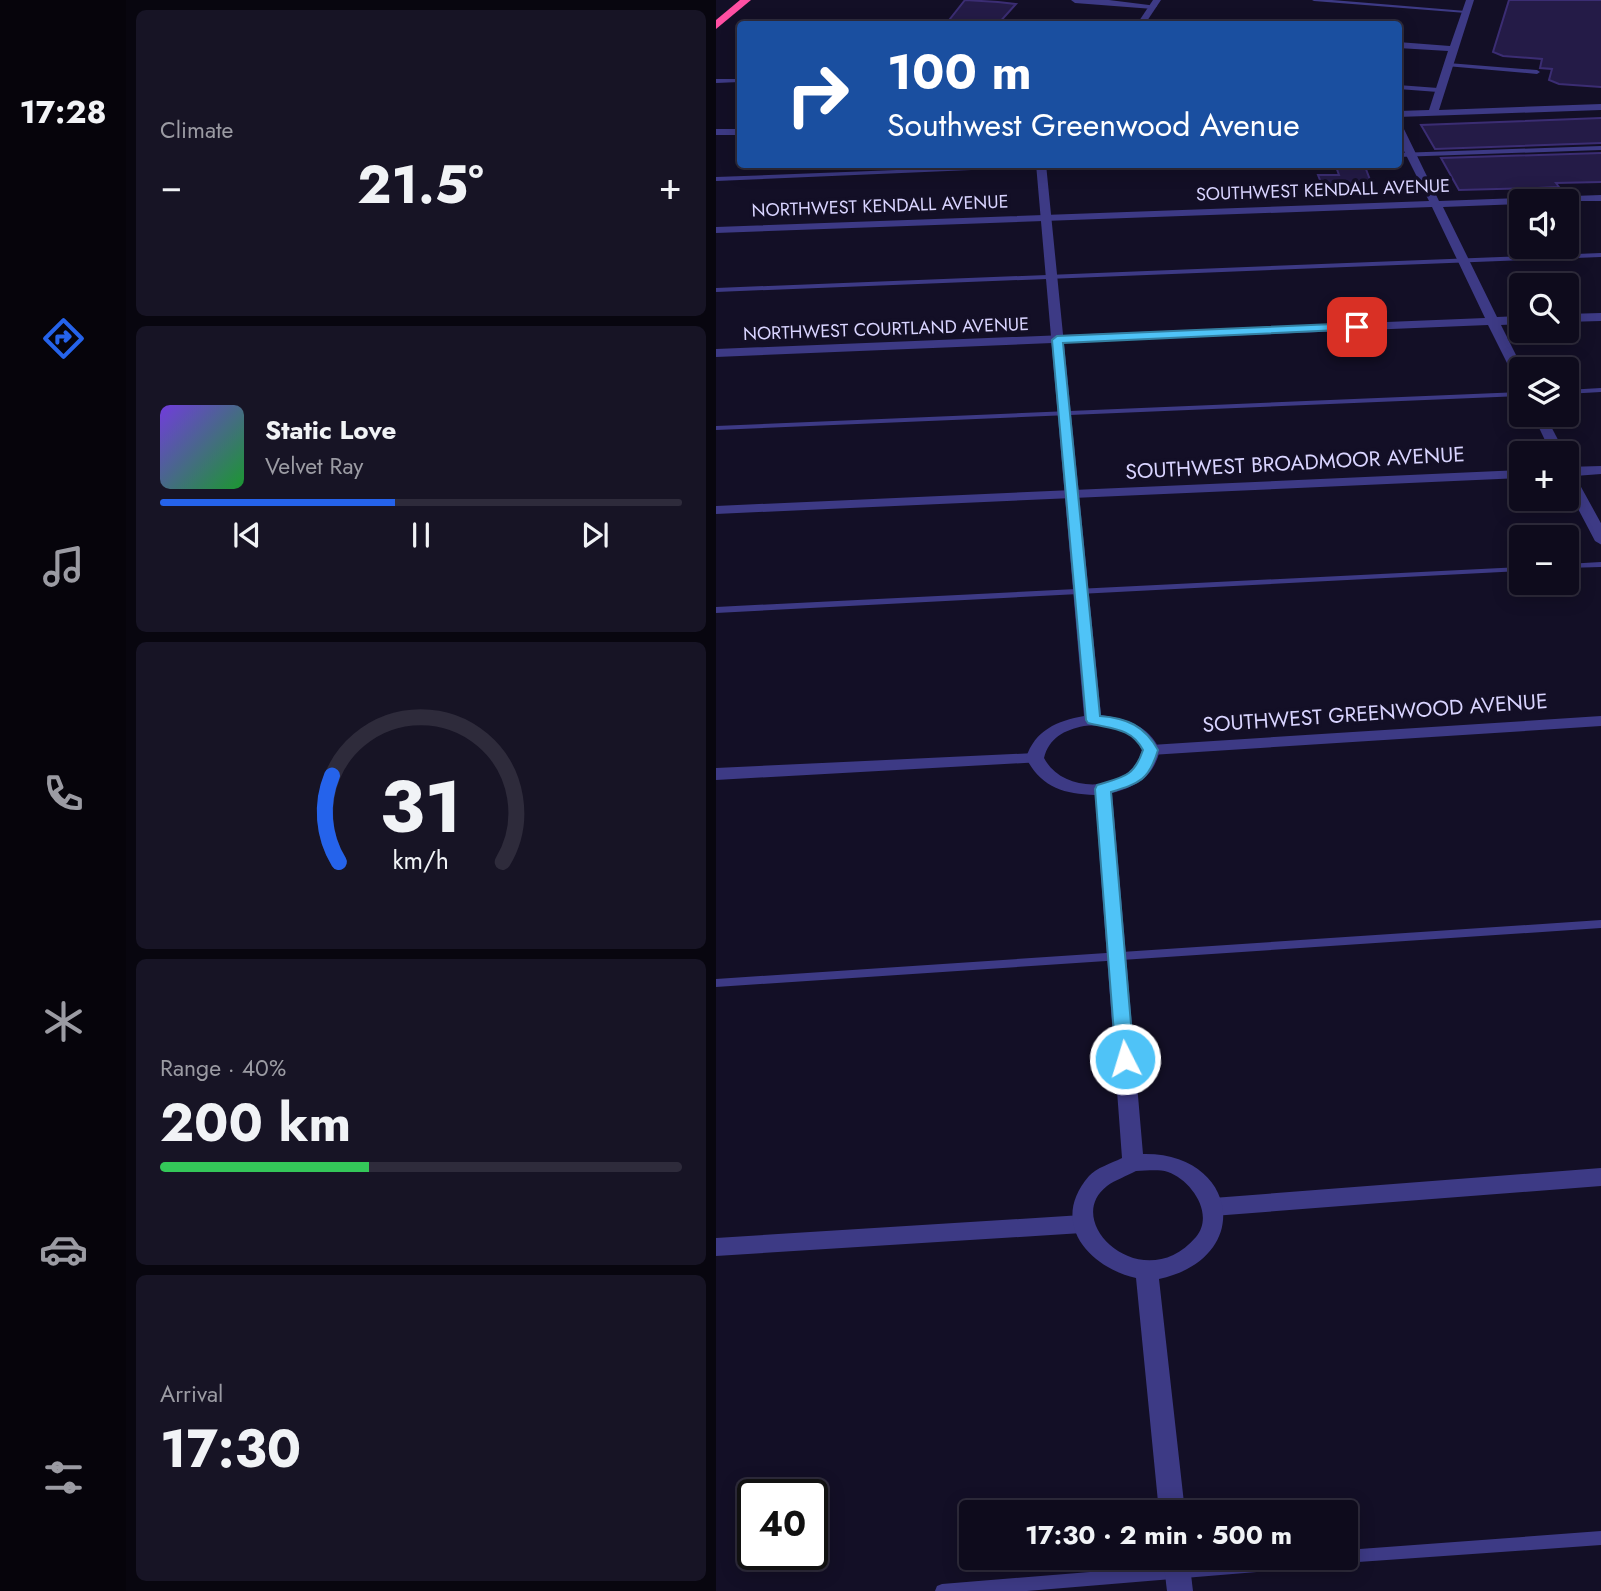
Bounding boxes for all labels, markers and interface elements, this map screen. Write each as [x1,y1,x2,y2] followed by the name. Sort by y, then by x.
[887,37,1032,107] text: 100 m
[772,49,863,140] icon: right
[20,89,106,135] text: 17:28
[887,102,1300,148] text: Southwest Greenwood Avenue
[160,113,233,147] text: Climate
[357,147,484,223] text: 21.5°
[160,158,182,213] text: −
[659,158,682,213] text: +
[1196,173,1450,207] street label: SOUTHWEST KENDALL AVENUE
[751,189,1009,223] street label: NORTHWEST KENDALL AVENUE
[1509,189,1579,595] map controls
[1509,189,1579,259] button: sound
[1509,273,1579,343] button: search
[1327,297,1387,357] pin
[1338,308,1376,346] icon: arrive
[743,311,1029,347] street label: NORTHWEST COURTLAND AVENUE
[39,314,88,363] icon: directions
[1509,357,1579,427] button: layers
[265,411,397,449] text: Static Love
[1124,439,1466,487] street label: SOUTHWEST BROADMOOR AVENUE
[1509,441,1579,511] button: +
[265,449,363,483] text: Velvet Ray
[228,516,266,554] icon: previous
[402,516,440,554] icon: pause
[576,516,614,554] icon: next
[1509,525,1579,595] button: −
[39,542,88,591] icon: music
[1202,686,1548,740] street label: SOUTHWEST GREENWOOD AVENUE
[380,754,462,859] text: 31
[39,769,88,818] icon: phone
[393,841,449,877] text: km/h
[39,997,88,1046] icon: climate
[1088,1022,1162,1096] position arrow
[160,1051,286,1085] text: Range · 40%
[160,1085,351,1161] text: 200 km
[39,1225,88,1274] icon: car
[160,1377,223,1411] text: Arrival
[160,1411,301,1487] text: 17:30
[39,1453,88,1502] icon: filters
[737,1479,828,1570] speed limit sign: 40
[1025,1516,1292,1554] text: 17:30 · 2 min · 500 m

